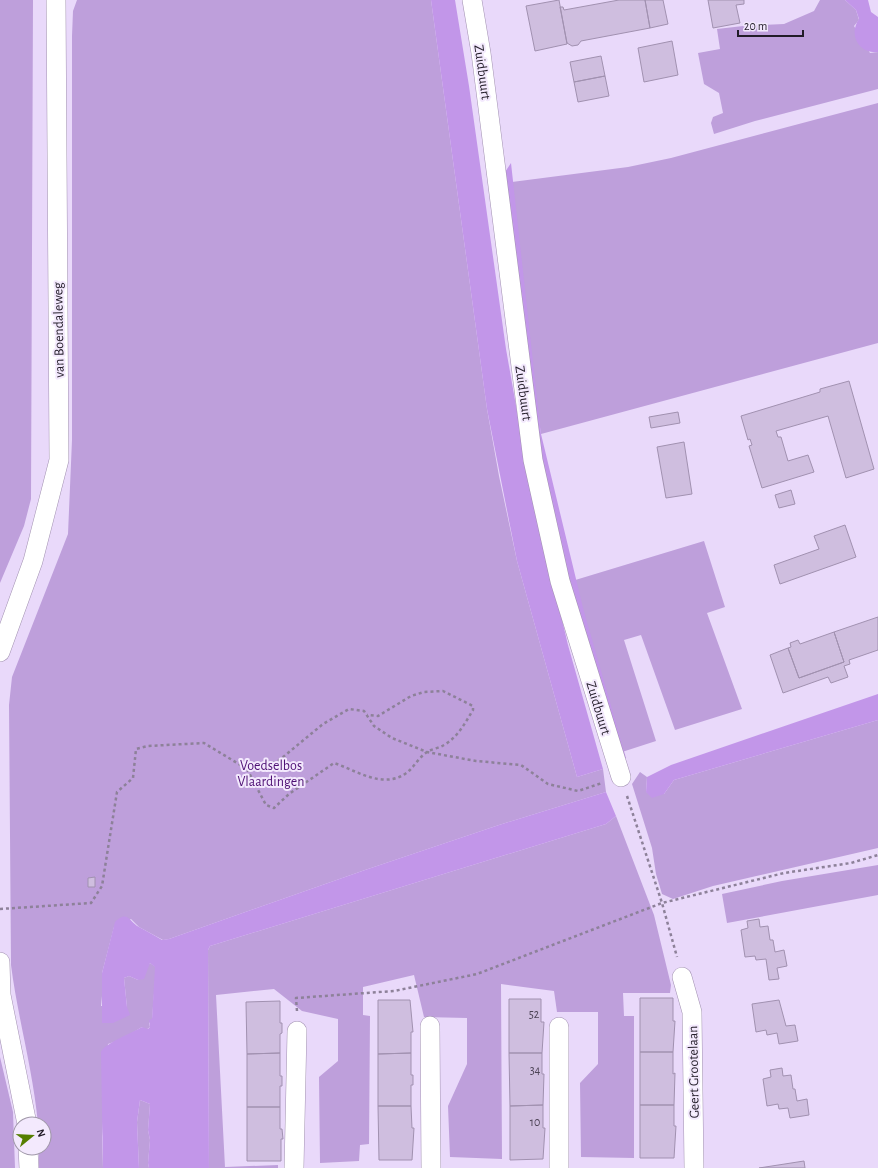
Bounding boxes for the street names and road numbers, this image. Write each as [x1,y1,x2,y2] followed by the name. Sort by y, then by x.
[471,44,493,101] street label: Zuidbuurt
[51,282,67,378] street label: van Boendaleweg
[512,365,534,422] street label: Zuidbuurt
[583,680,613,737] street label: Zuidbuurt
[686,1025,702,1119] street label: Geert Grootelaan

